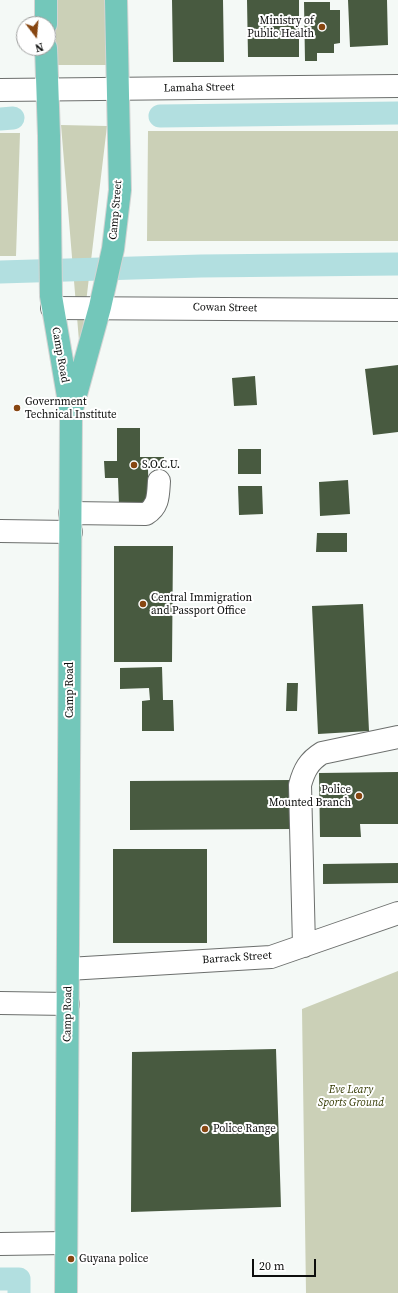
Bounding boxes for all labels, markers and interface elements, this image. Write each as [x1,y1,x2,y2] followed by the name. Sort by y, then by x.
[247,14,314,40] place label: Ministry of Public Health
[16,16,56,56] north arrow
[317,22,327,32] marker: Ministry of Public Health
[33,39,45,55] text: N
[163,81,235,95] street label: Lamaha Street
[107,180,125,240] street label: Camp Street
[193,301,257,315] street label: Cowan Street
[49,326,71,384] street label: Camp Road
[25,395,117,421] place label: Government Technical Institute
[12,403,22,413] marker: Government Technical Institute
[142,458,180,472] place label: S.O.C.U.
[129,460,139,470] marker: S.O.C.U.
[151,591,252,617] place label: Central Immigration and Passport Office
[138,599,148,609] marker: Central Immigration and Passport Office
[63,662,77,718] street label: Camp Road
[269,783,351,809] place label: Police Mounted Branch
[354,791,364,801] marker: Police Mounted Branch
[202,949,272,967] street label: Barrack Street
[61,986,75,1042] street label: Camp Road
[318,1083,384,1109] park label: Eve Leary Sports Ground
[213,1122,276,1136] place label: Police Range
[200,1124,210,1134] marker: Police Range
[254,1251,318,1277] scale bar
[79,1252,148,1266] place label: Guyana police
[66,1254,76,1264] marker: Guyana police
[259,1258,285,1274] text: 20 m

